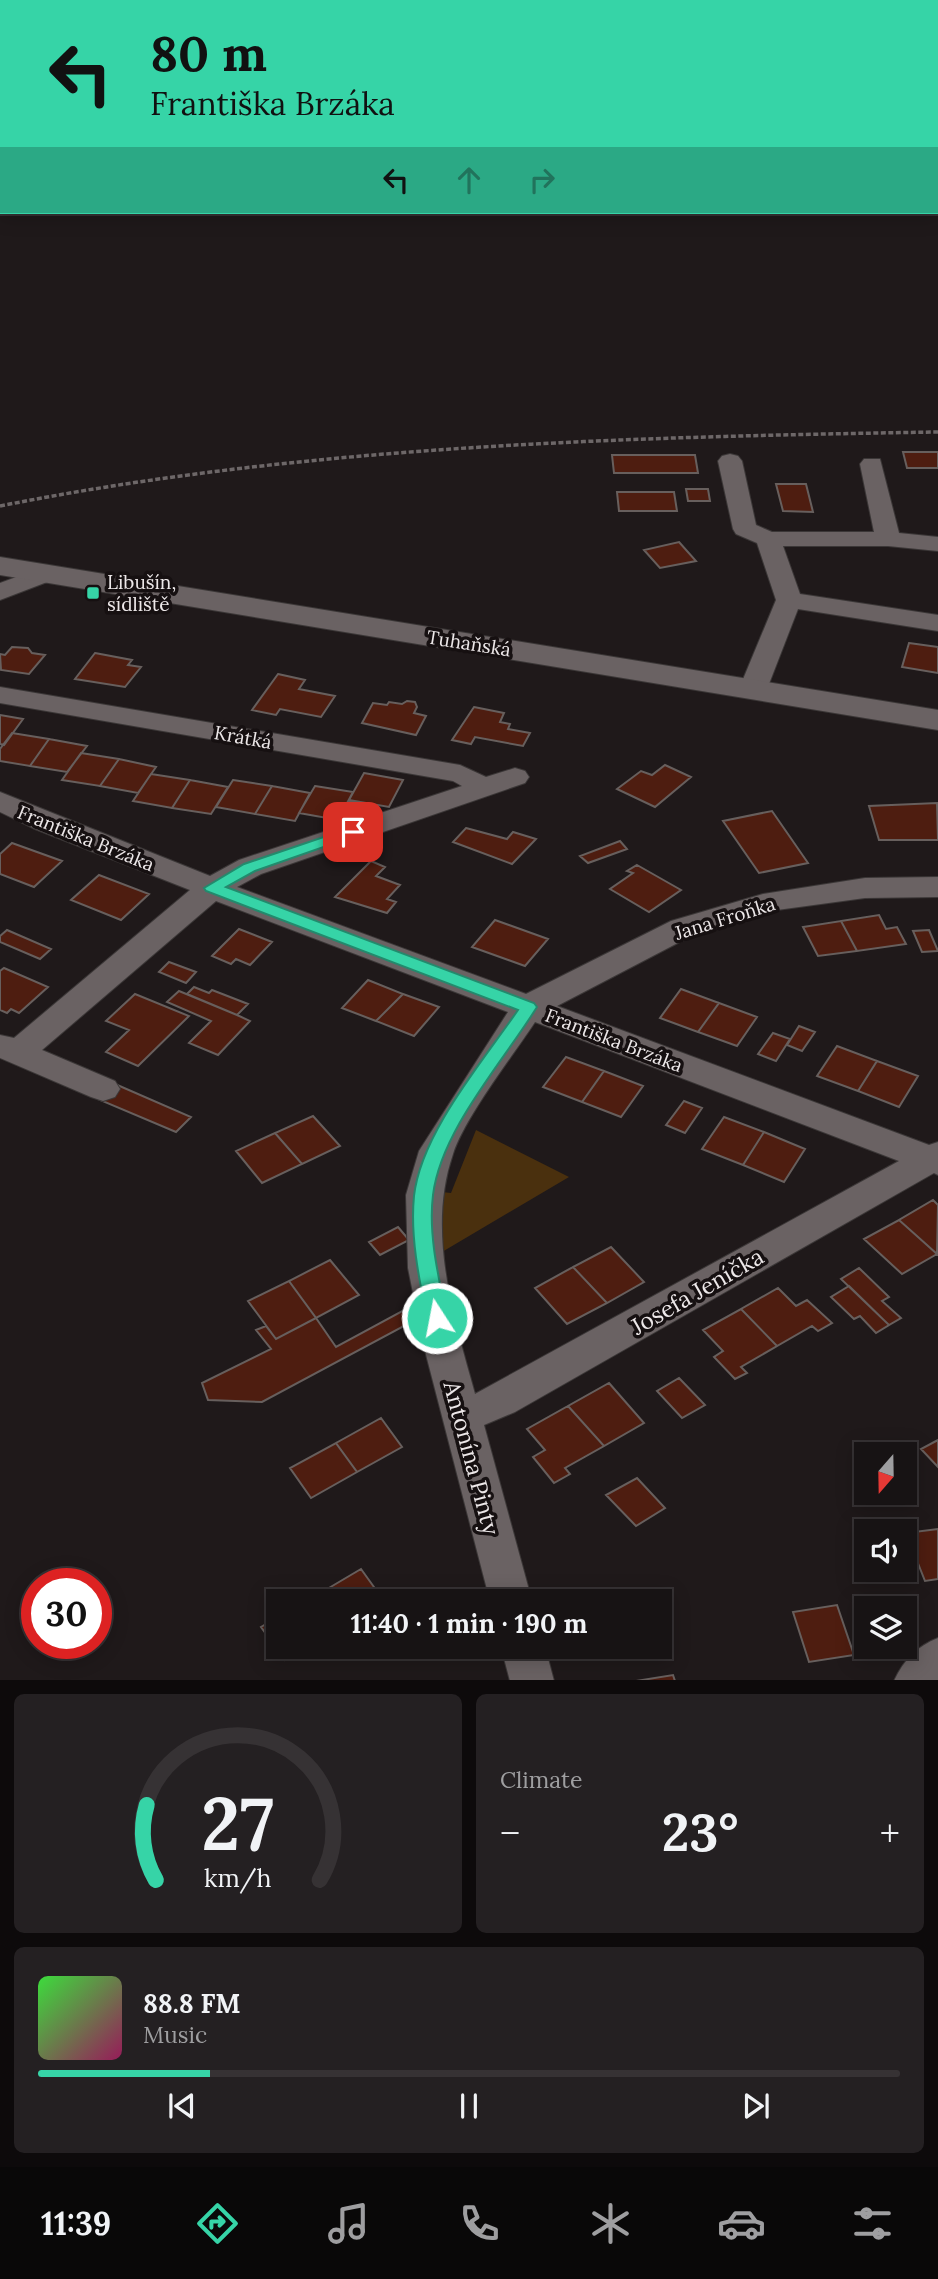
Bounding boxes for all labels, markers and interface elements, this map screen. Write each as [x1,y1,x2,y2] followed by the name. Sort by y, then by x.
[150,22,267,84] text: 80 m
[35,28,126,119] icon: left
[150,83,395,124] text: Františka Brzáka
[377,161,415,199] icon: left
[450,161,488,199] icon: ahead
[523,161,561,199] icon: right
[107,570,176,616] place label: Libušín, sídliště
[85,585,101,601] marker: Libušín, sídliště
[425,625,513,662] street label: Tuhaňská
[212,720,274,754] street label: Krátká
[14,800,158,876] street label: Františka Brzáka
[323,802,383,862] pin
[334,813,372,851] icon: arrive
[671,891,778,945] street label: Jana Froňka
[542,1003,686,1077] street label: Františka Brzáka
[625,1241,769,1341] street label: Josefa Jeníčka
[400,1281,474,1355] position arrow
[437,1377,507,1539] street label: Antonína Pinty
[854,1442,917,1505] north arrow
[854,1442,917,1659] map controls
[854,1519,917,1582] button: sound
[21,1568,112,1659] speed limit sign: 30
[854,1596,917,1659] button: layers
[351,1607,587,1640] text: 11:40 · 1 min · 190 m
[500,1765,582,1794] text: Climate
[202,1777,274,1870] text: 27
[662,1799,738,1865] text: 23°
[500,1809,520,1857] text: −
[880,1809,900,1857] text: +
[204,1861,272,1893] text: km/h
[143,1987,241,2020] text: 88.8 FM
[143,2020,207,2049] text: Music
[163,2087,201,2125] icon: previous
[450,2087,488,2125] icon: pause
[737,2087,775,2125] icon: next
[193,2199,242,2248] icon: directions
[324,2199,373,2248] icon: music
[455,2199,504,2248] icon: phone
[586,2199,635,2248] icon: climate
[717,2199,766,2248] icon: car
[848,2199,897,2248] icon: filters
[41,2203,111,2244] text: 11:39

